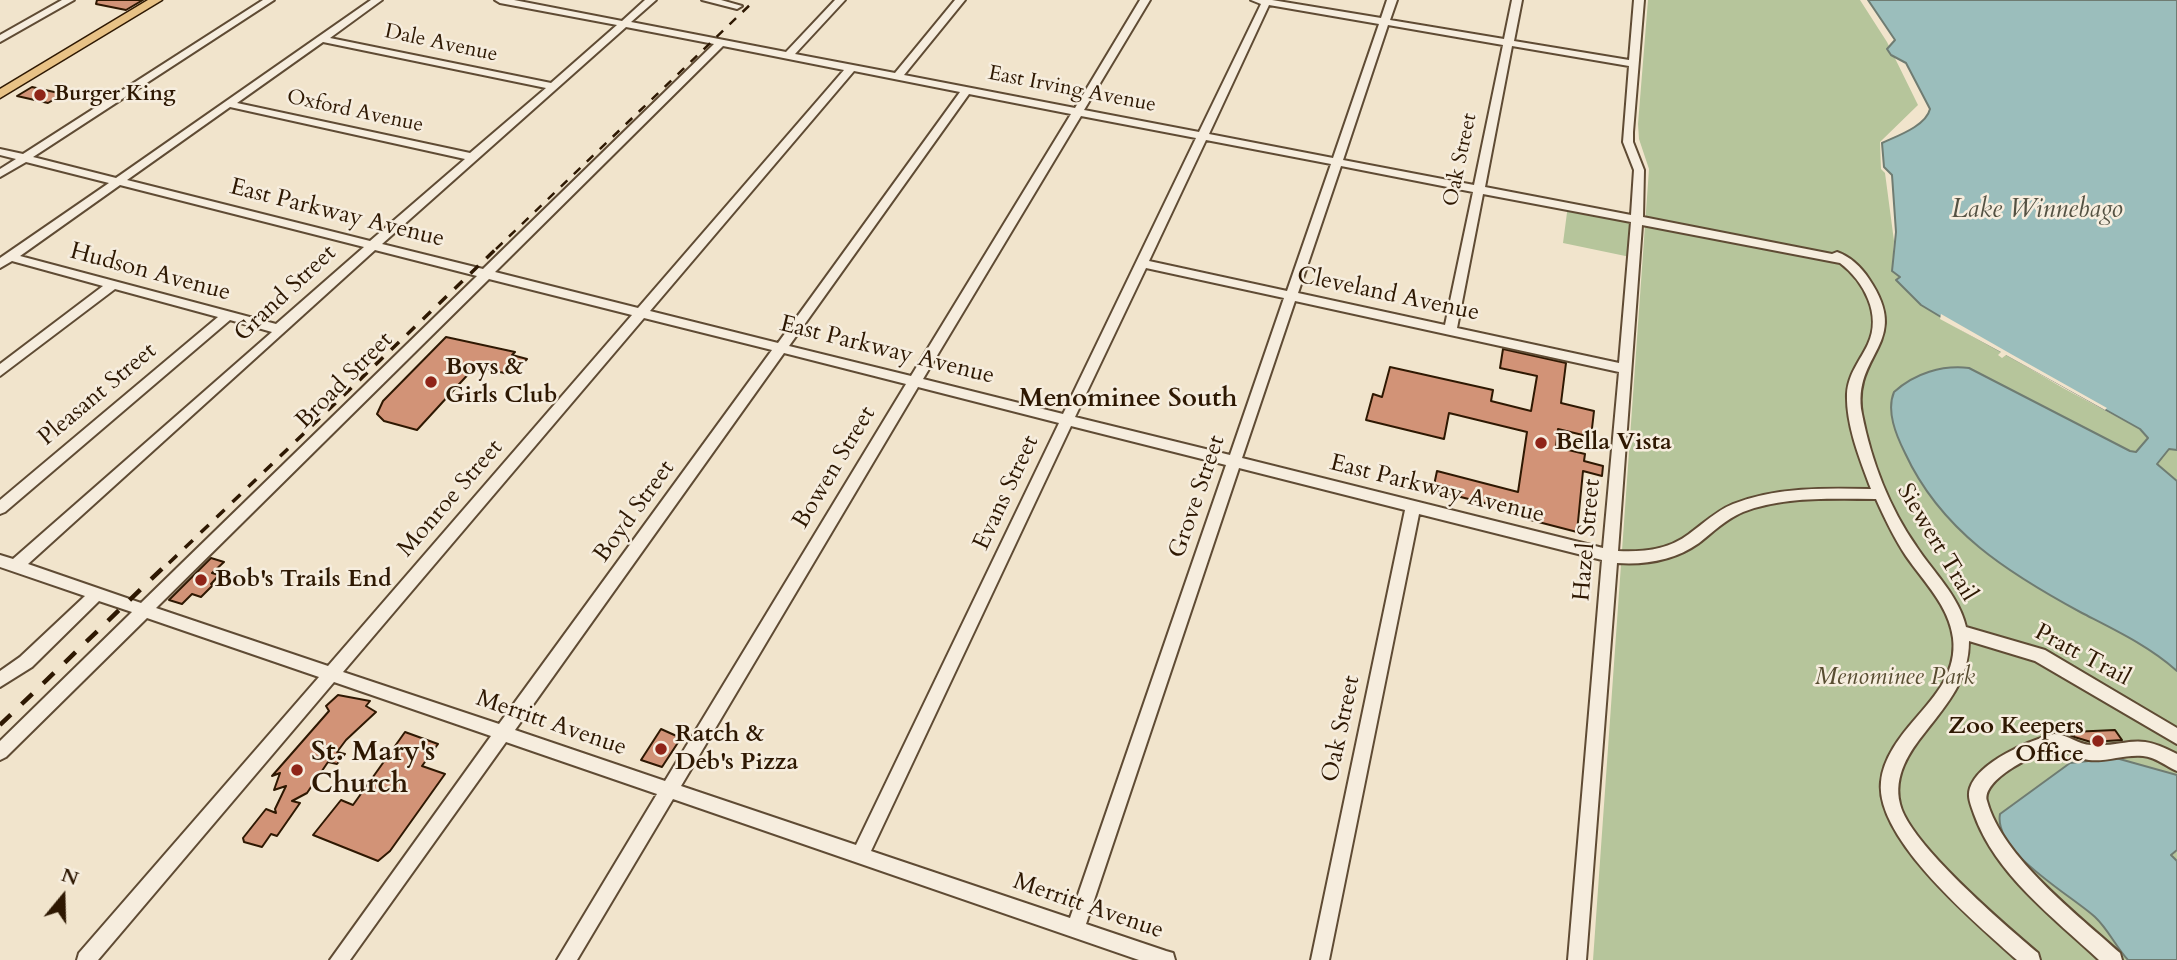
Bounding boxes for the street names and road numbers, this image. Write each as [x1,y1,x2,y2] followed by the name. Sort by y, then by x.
[382,20,500,68] street label: Dale Avenue
[986,61,1158,119] street label: East Irving Avenue
[284,85,426,139] street label: Oxford Avenue
[1439,111,1483,209] street label: Oak Street
[227,173,447,255] street label: East Parkway Avenue
[67,238,233,308] street label: Hudson Avenue
[229,240,343,348] street label: Grand Street
[1294,262,1482,328] street label: Cleveland Avenue
[777,310,997,392] street label: East Parkway Avenue
[290,326,400,436] street label: Broad Street
[33,337,163,453] street label: Pleasant Street
[787,402,883,534] street label: Bowen Street
[968,431,1046,555] street label: Evans Street
[1164,432,1232,562] street label: Grove Street
[392,434,510,564] street label: Monroe Street
[1327,449,1547,531] street label: East Parkway Avenue
[588,455,682,569] street label: Boyd Street
[1568,478,1608,602] street label: Hazel Street
[1890,479,1982,607] street label: Siewert Trail
[2029,619,2135,693] street label: Pratt Trail
[1317,673,1367,785] street label: Oak Street
[472,685,630,763] street label: Merritt Avenue
[1009,868,1167,946] street label: Merritt Avenue

